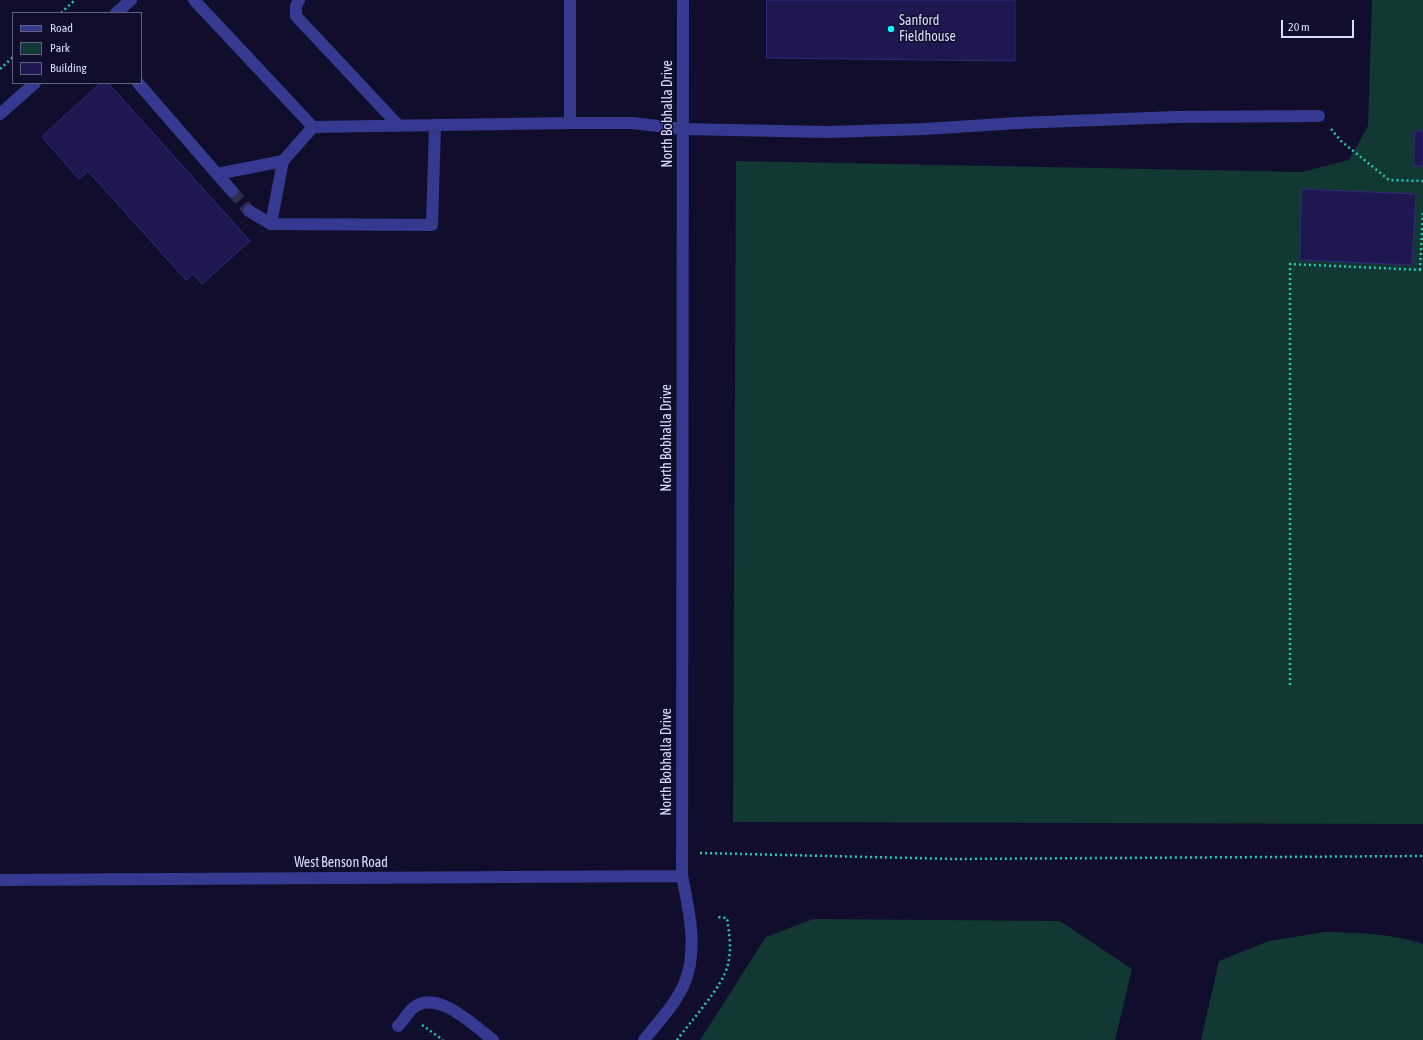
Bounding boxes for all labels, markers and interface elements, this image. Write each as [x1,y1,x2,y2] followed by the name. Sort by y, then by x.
[12,12,142,84] legend
[1283,12,1356,38] scale bar
[899,13,956,46] place label: Sanford Fieldhouse
[1288,20,1310,34] text: 20 m
[50,21,73,35] text: Road
[886,24,896,34] marker: Sanford Fieldhouse
[50,41,70,55] text: Park
[660,60,676,168] street label: North Bobhalla Drive
[50,61,87,75] text: Building
[659,384,675,492] street label: North Bobhalla Drive
[659,708,675,816] street label: North Bobhalla Drive
[294,855,388,871] street label: West Benson Road

